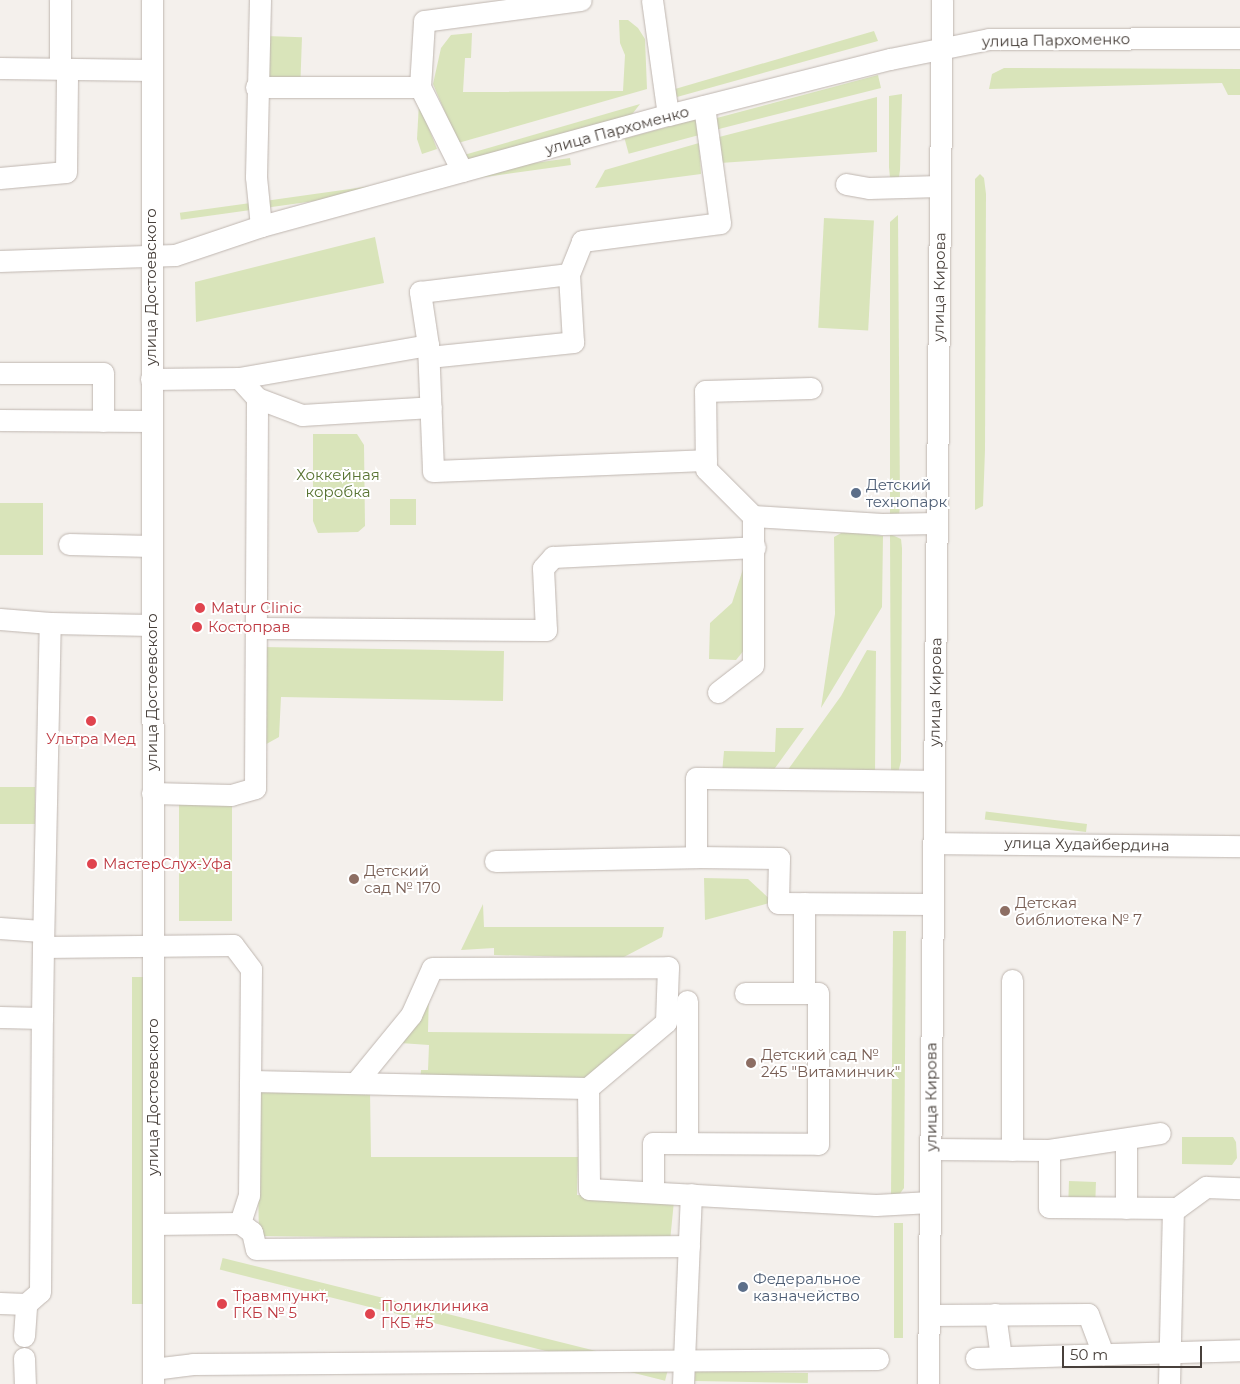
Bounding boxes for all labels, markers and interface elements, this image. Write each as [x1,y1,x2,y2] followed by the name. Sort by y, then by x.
[982,30,1130,50] street label: улица Пархоменко
[543,102,691,158] street label: улица Пархоменко
[142,208,160,366] street label: улица Достоевского
[929,232,949,342] street label: улица Кирова
[296,465,380,500] park label: Хоккейная коробка
[866,475,947,510] place label: Детский технопарк
[850,487,862,499] marker: Детский технопарк
[211,599,302,617] place label: Matur Clinic
[193,601,207,615] marker: Matur Clinic
[143,613,161,771] street label: улица Достоевского
[208,618,290,636] place label: Костоправ
[190,620,204,634] marker: Костоправ
[925,637,945,747] street label: улица Кирова
[84,714,98,728] marker: Ультра Мед
[46,730,136,748] place label: Ультра Мед
[1004,834,1170,854] street label: улица Худайбердина
[103,855,232,873] place label: МастерСлух-Уфа
[85,857,99,871] marker: МастерСлух-Уфа
[364,861,441,896] place label: Детский сад № 170
[348,873,360,885] marker: Детский сад № 170
[1015,893,1142,928] place label: Детская библиотека № 7
[999,905,1011,917] marker: Детская библиотека № 7
[144,1018,162,1176] street label: улица Достоевского
[922,1042,940,1152] street label: улица Кирова
[761,1045,900,1080] place label: Детский сад № 245 "Витаминчик"
[745,1057,757,1069] marker: Детский сад № 245 "Витаминчик"
[753,1269,861,1304] place label: Федеральное казначейство
[737,1281,749,1293] marker: Федеральное казначейство
[233,1286,328,1321] place label: Травмпункт, ГКБ № 5
[381,1296,489,1331] place label: Поликлиника ГКБ #5
[215,1297,229,1311] marker: Травмпункт, ГКБ № 5
[363,1307,377,1321] marker: Поликлиника ГКБ #5
[1065,1336,1205,1368] scale bar
[1070,1345,1108,1364] text: 50 m

